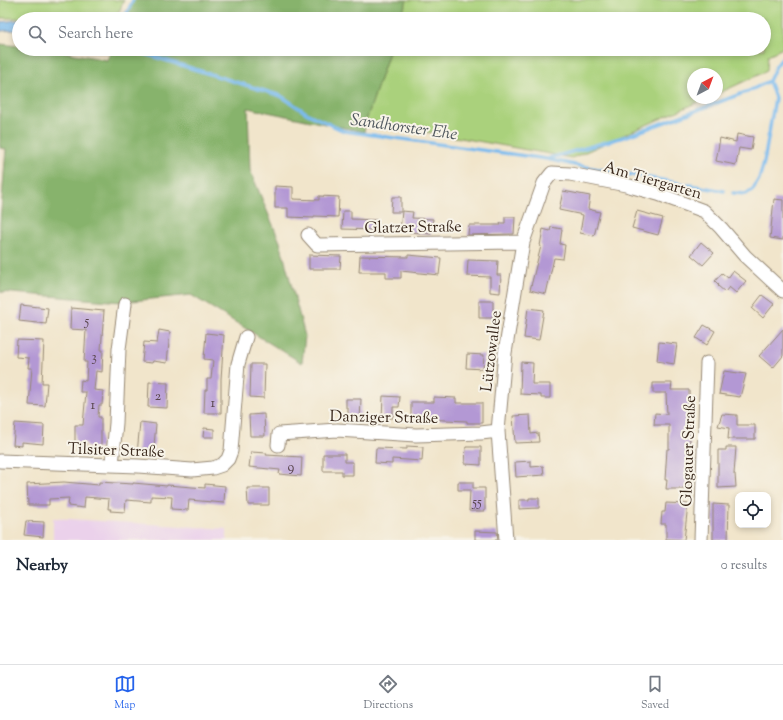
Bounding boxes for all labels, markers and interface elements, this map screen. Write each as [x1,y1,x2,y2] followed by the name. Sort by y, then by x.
[12,12,771,56] search box
[26,23,48,45] icon: search
[58,24,133,45] text: Search here
[687,68,723,104] north arrow
[349,109,459,147] water label: Sandhorster Ehe
[600,156,705,207] street label: Am Tiergarten
[364,216,462,241] street label: Glatzer Straße
[476,309,509,393] street label: Lützowallee
[84,312,90,332] house number: 5
[91,348,97,368] house number: 3
[155,387,162,407] house number: 2
[211,394,216,414] house number: 1
[676,395,703,507] street label: Glogauer Straße
[91,396,96,416] house number: 1
[329,406,439,431] street label: Danziger Straße
[67,438,165,465] street label: Tilsiter Straße
[288,458,295,478] house number: 9
[735,492,771,528] map controls
[735,492,771,528] button: locate
[471,493,482,513] house number: 55
[16,554,68,578] text: Nearby
[721,557,767,575] text: 0 results
[114,673,136,713] tab: Map
[364,673,413,713] tab: Directions
[641,673,669,713] tab: Saved

